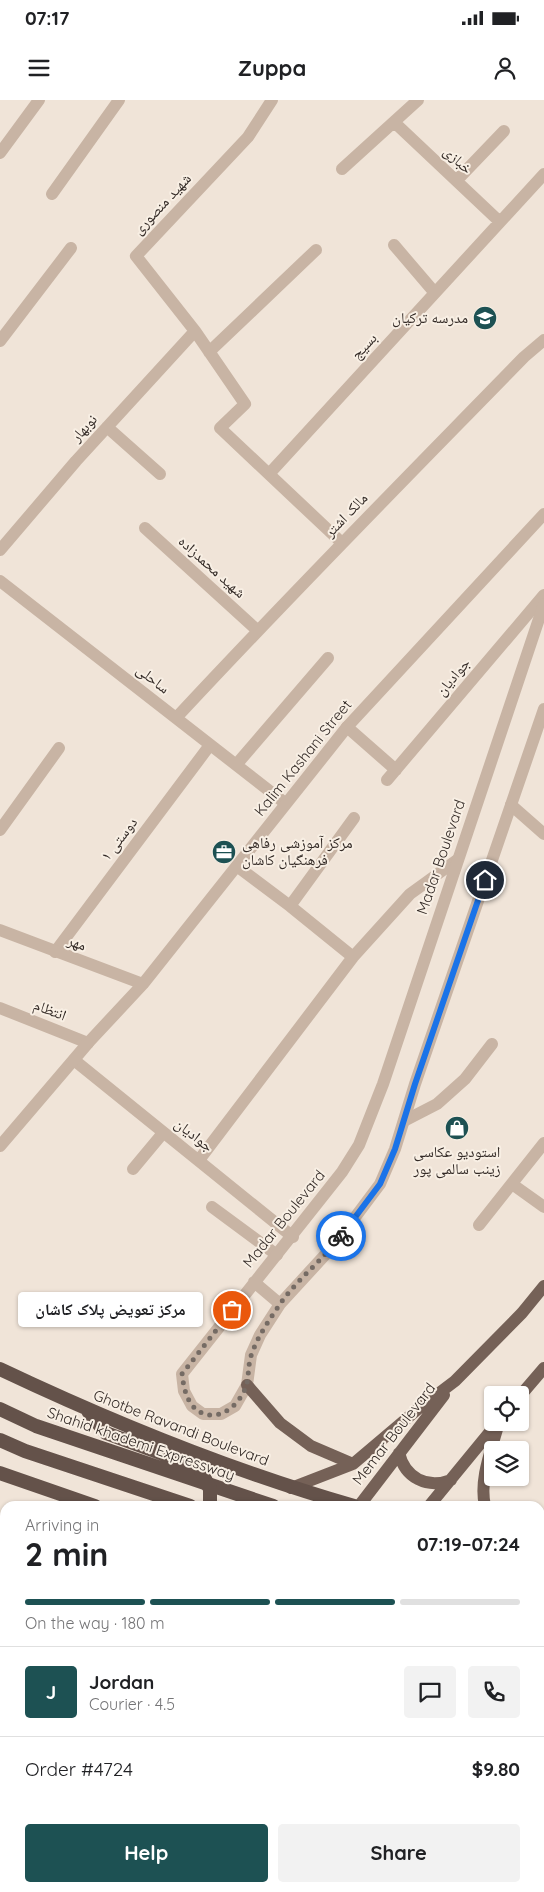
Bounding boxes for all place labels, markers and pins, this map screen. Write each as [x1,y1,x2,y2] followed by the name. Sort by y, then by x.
[472,305,498,331] school or university icon: مدرسه ترکیان
[392,308,468,328] place label: مدرسه ترکیان
[242,833,353,870] place label: مرکز آموزشی رفاهی فرهنگیان کاشان
[211,839,237,865] office icon: مرکز آموزشی رفاهی فرهنگیان کاشان
[464,859,506,901] pin
[444,1115,470,1141] shop icon: استودیو عکاسی زینب سالمی پور
[412,1142,501,1179] place label: استودیو عکاسی زینب سالمی پور
[211,1289,253,1331] pin
[17,1292,202,1328] callout: مرکز تعویض پلاک کاشان

